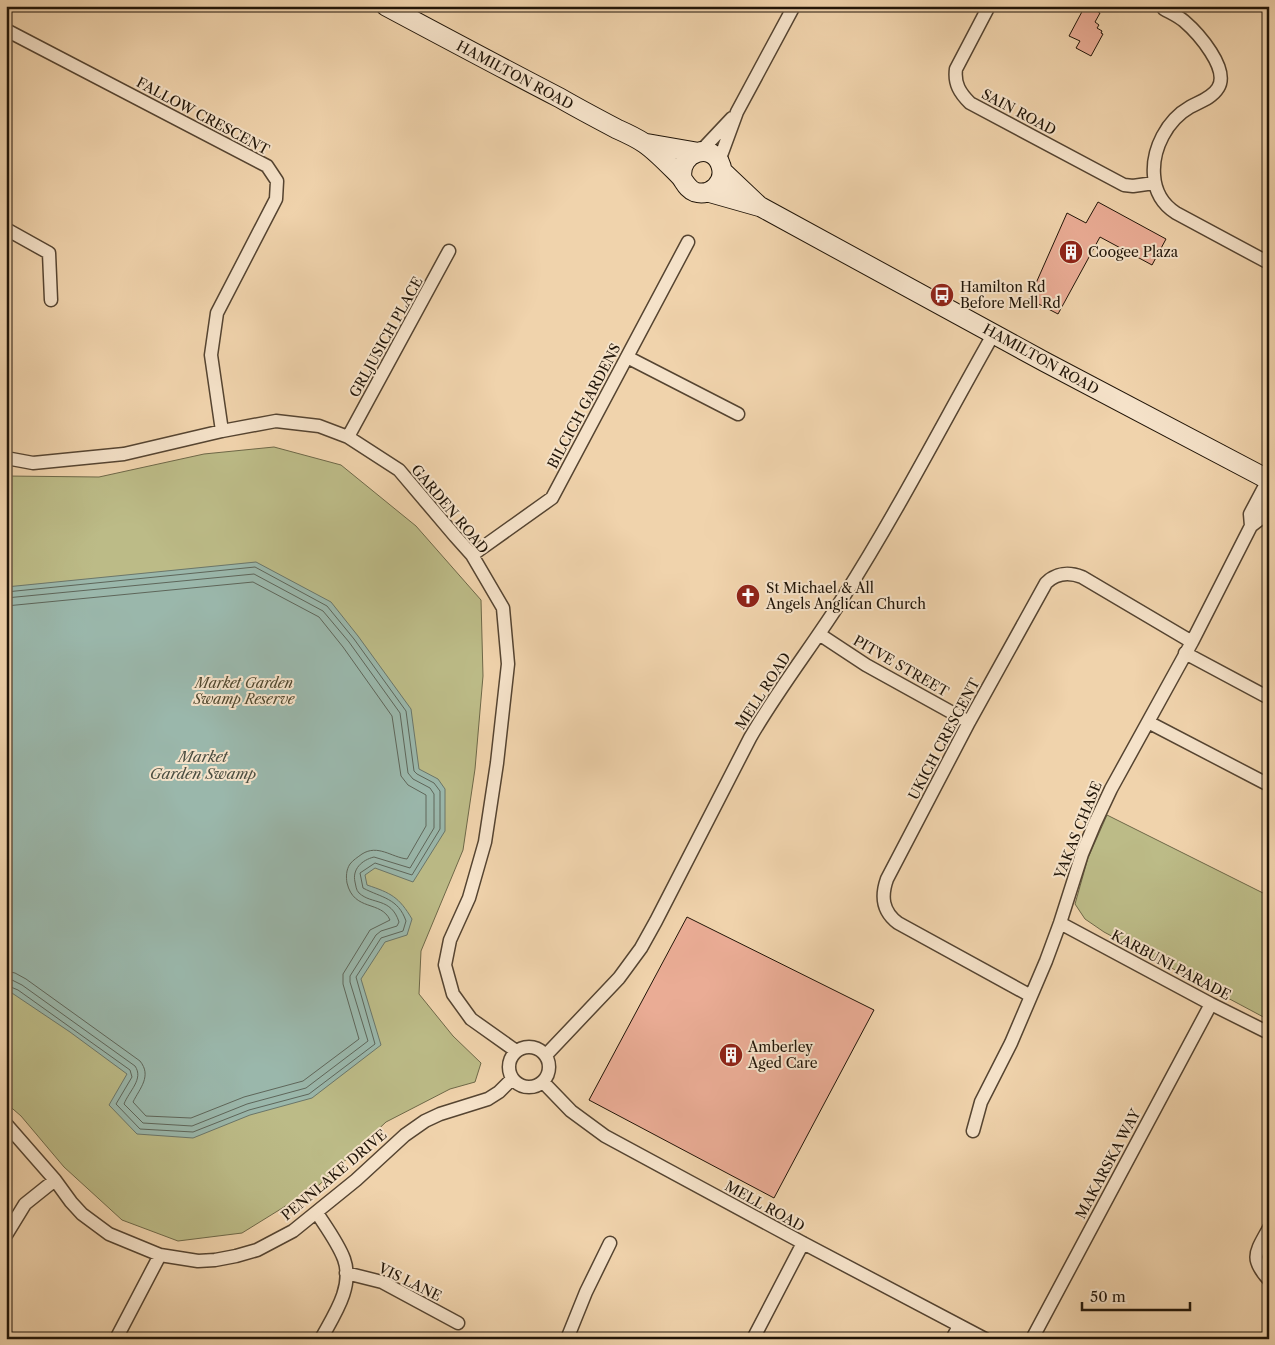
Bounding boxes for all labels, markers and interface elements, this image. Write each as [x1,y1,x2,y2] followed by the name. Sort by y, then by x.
[453,37,577,113] street label: HAMILTON ROAD
[133,73,273,159] street label: FALLOW CRESCENT
[979,85,1059,139] street label: SAIN ROAD
[1058,239,1084,265] building icon: Coogee Plaza
[1088,243,1179,261] place label: Coogee Plaza
[345,274,427,400] street label: GRLJUSICH PLACE
[960,278,1061,312] place label: Hamilton Rd Before Mell Rd
[929,282,955,308] bus stop icon: Hamilton Rd Before Mell Rd
[980,320,1102,398] street label: HAMILTON ROAD
[543,340,625,472] street label: BILCICH GARDENS
[407,461,493,557] street label: GARDEN ROAD
[765,579,926,613] place label: St Michael & All Angels Anglican Church
[735,583,761,609] church icon: St Michael & All Angels Anglican Church
[850,631,952,701] street label: PITVE STREET
[731,649,795,733] street label: MELL ROAD
[192,674,296,708] park label: Market Garden Swamp Reserve
[904,675,984,803] street label: UKICH CRESCENT
[150,747,256,783] water label: Market Garden Swamp
[1050,778,1106,882] street label: YAKAS CHASE
[1108,926,1234,1004] street label: KARBUNI PARADE
[747,1038,818,1072] place label: Amberley Aged Care
[718,1042,744,1068] building icon: Amberley Aged Care
[1071,1105,1145,1222] street label: MAKARSKA WAY
[278,1126,390,1224] street label: PENNLAKE DRIVE
[722,1177,808,1235] street label: MELL ROAD
[374,1259,445,1305] street label: VIS LANE
[1082,1280,1190,1312] scale bar
[1090,1287,1126,1306] text: 50 m

